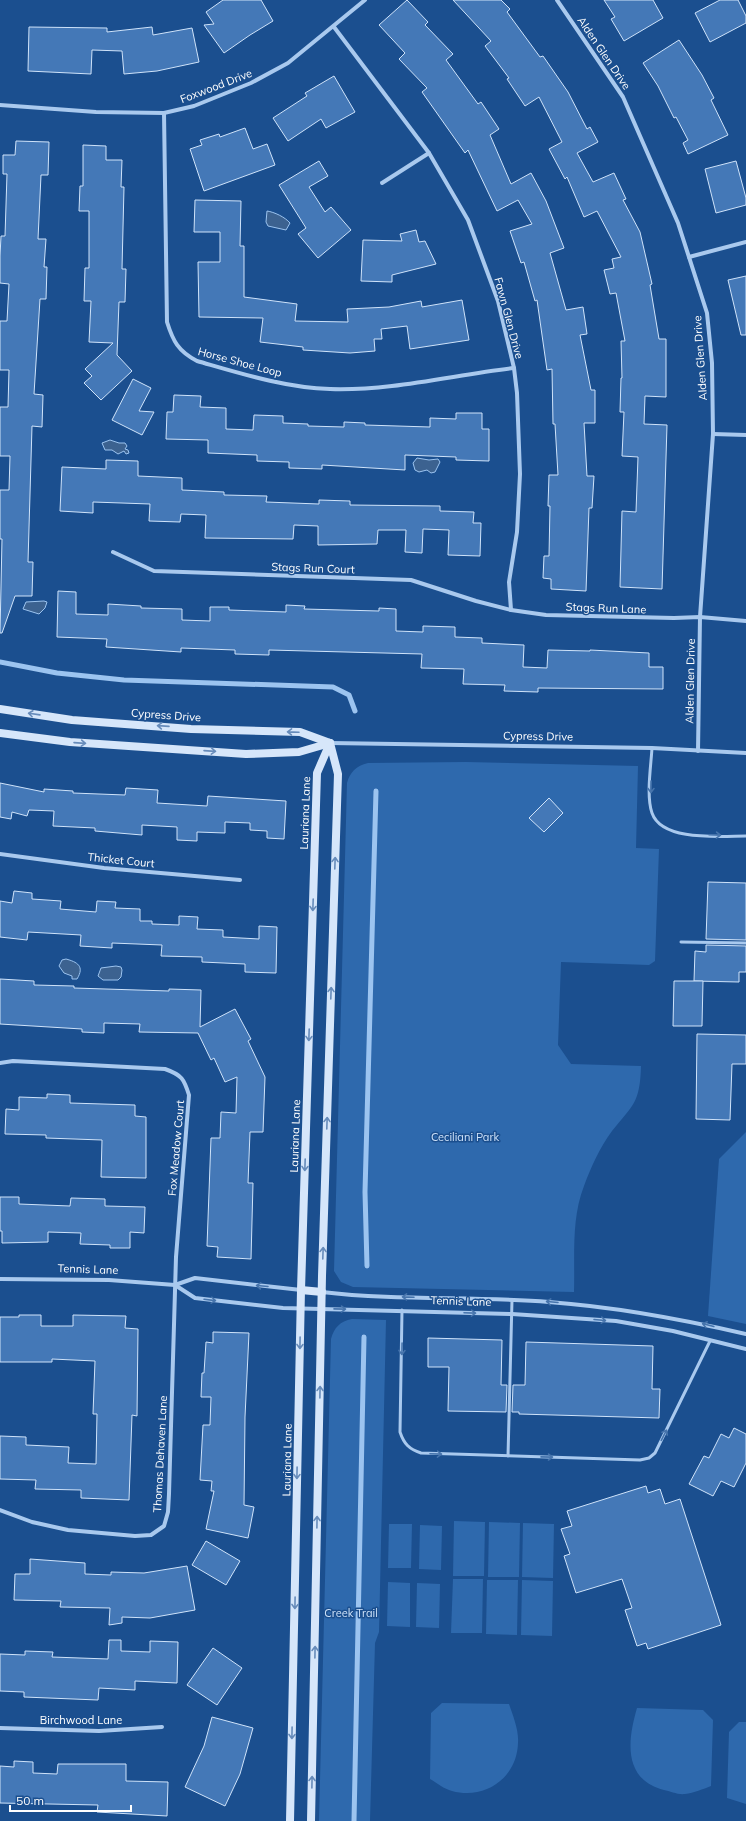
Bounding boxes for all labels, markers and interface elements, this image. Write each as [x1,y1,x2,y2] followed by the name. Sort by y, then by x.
[574,14,634,92] street label: Alden Glen Drive
[178,66,254,106] street label: Foxwood Drive
[491,276,527,360] street label: Fawn Glen Drive
[690,315,710,401] street label: Alden Glen Drive
[196,344,284,380] street label: Horse Shoe Loop
[271,560,355,576] street label: Stags Run Court
[566,600,647,616] street label: Stags Run Lane
[682,638,698,724] street label: Alden Glen Drive
[131,706,201,724] street label: Cypress Drive
[28,710,41,718] one-way arrow
[157,723,170,730] one-way arrow
[287,728,300,736] one-way arrow
[503,728,573,744] street label: Cypress Drive
[73,739,86,746] one-way arrow
[203,748,216,755] one-way arrow
[297,776,313,850] street label: Lauriana Lane
[647,780,655,793] one-way arrow
[708,832,721,839] one-way arrow
[87,850,155,870] street label: Thicket Court
[331,857,339,870] one-way arrow
[309,898,317,911] one-way arrow
[327,987,335,1000] one-way arrow
[305,1028,313,1041] one-way arrow
[165,1099,187,1196] street label: Fox Meadow Court
[287,1099,303,1173] street label: Lauriana Lane
[323,1117,331,1130] one-way arrow
[431,1130,499,1144] park label: Ceciliani Park
[301,1158,309,1171] one-way arrow
[319,1247,327,1260] one-way arrow
[57,1261,119,1277] street label: Tennis Lane
[256,1282,269,1289] one-way arrow
[430,1293,492,1309] street label: Tennis Lane
[402,1294,415,1301] one-way arrow
[203,1296,216,1303] one-way arrow
[546,1299,559,1306] one-way arrow
[333,1305,346,1312] one-way arrow
[463,1309,476,1317] one-way arrow
[593,1316,606,1323] one-way arrow
[702,1321,715,1329] one-way arrow
[296,1336,304,1349] one-way arrow
[398,1342,405,1355] one-way arrow
[316,1386,324,1399] one-way arrow
[150,1395,170,1513] street label: Thomas Dehaven Lane
[279,1423,295,1497] street label: Lauriana Lane
[661,1430,668,1442] one-way arrow
[429,1450,442,1458] one-way arrow
[540,1454,553,1461] one-way arrow
[294,1466,301,1479] one-way arrow
[314,1516,321,1529] one-way arrow
[291,1596,298,1609] one-way arrow
[324,1606,378,1620] park label: Creek Trail
[311,1646,318,1659] one-way arrow
[40,1713,122,1727] street label: Birchwood Lane
[288,1726,296,1739] one-way arrow
[308,1776,315,1789] one-way arrow
[10,1787,131,1813] scale bar
[16,1793,44,1808] text: 50 m

